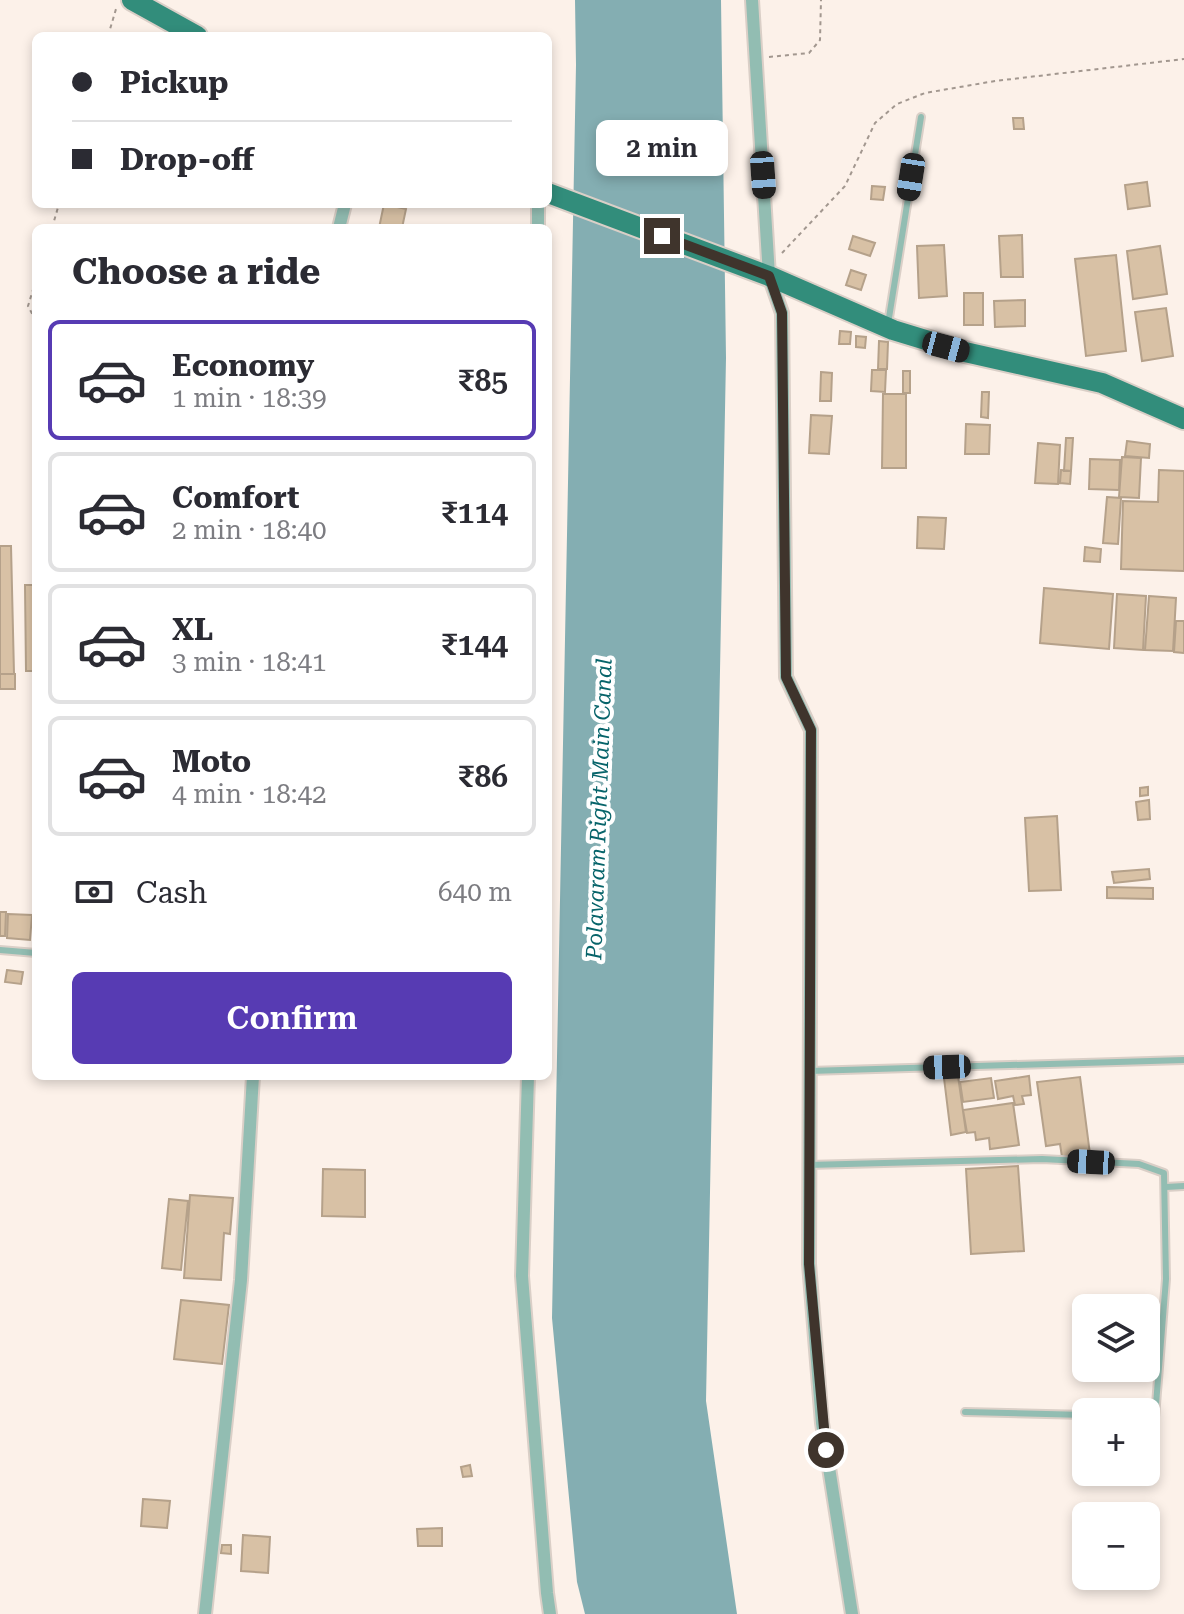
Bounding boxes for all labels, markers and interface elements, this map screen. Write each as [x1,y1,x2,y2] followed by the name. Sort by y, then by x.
[120,65,228,100] text: Pickup
[596,120,728,176] callout: 2 min
[626,133,698,163] text: 2 min
[120,142,254,177] text: Drop-off
[749,150,777,200] car
[895,151,927,203] car
[644,218,680,254] route end
[72,251,320,293] text: Choose a ride
[920,329,972,365] car
[76,344,148,416] icon: car
[172,348,314,383] text: Economy
[458,363,508,398] text: ₹85
[172,383,327,413] text: 1 min · 18:39
[76,476,148,548] icon: car
[172,480,299,515] text: Comfort
[441,495,508,530] text: ₹114
[172,515,327,545] text: 2 min · 18:40
[76,608,148,680] icon: car
[172,612,213,647] text: XL
[441,627,508,662] text: ₹144
[172,647,327,677] text: 3 min · 18:41
[581,658,617,961] water label: Polavaram Right Main Canal
[76,740,148,812] icon: car
[172,744,251,779] text: Moto
[458,759,508,794] text: ₹86
[172,779,327,809] text: 4 min · 18:42
[72,870,116,914] icon: cash
[136,875,207,910] text: Cash
[438,877,512,907] text: 640 m
[72,972,512,1064] button: Confirm
[923,1054,971,1080] car
[1066,1149,1116,1175] car
[1072,1294,1160,1590] map controls
[1072,1294,1160,1382] button: layers
[1072,1398,1160,1486] button: +
[808,1432,844,1468] route start
[1072,1502,1160,1590] button: −

